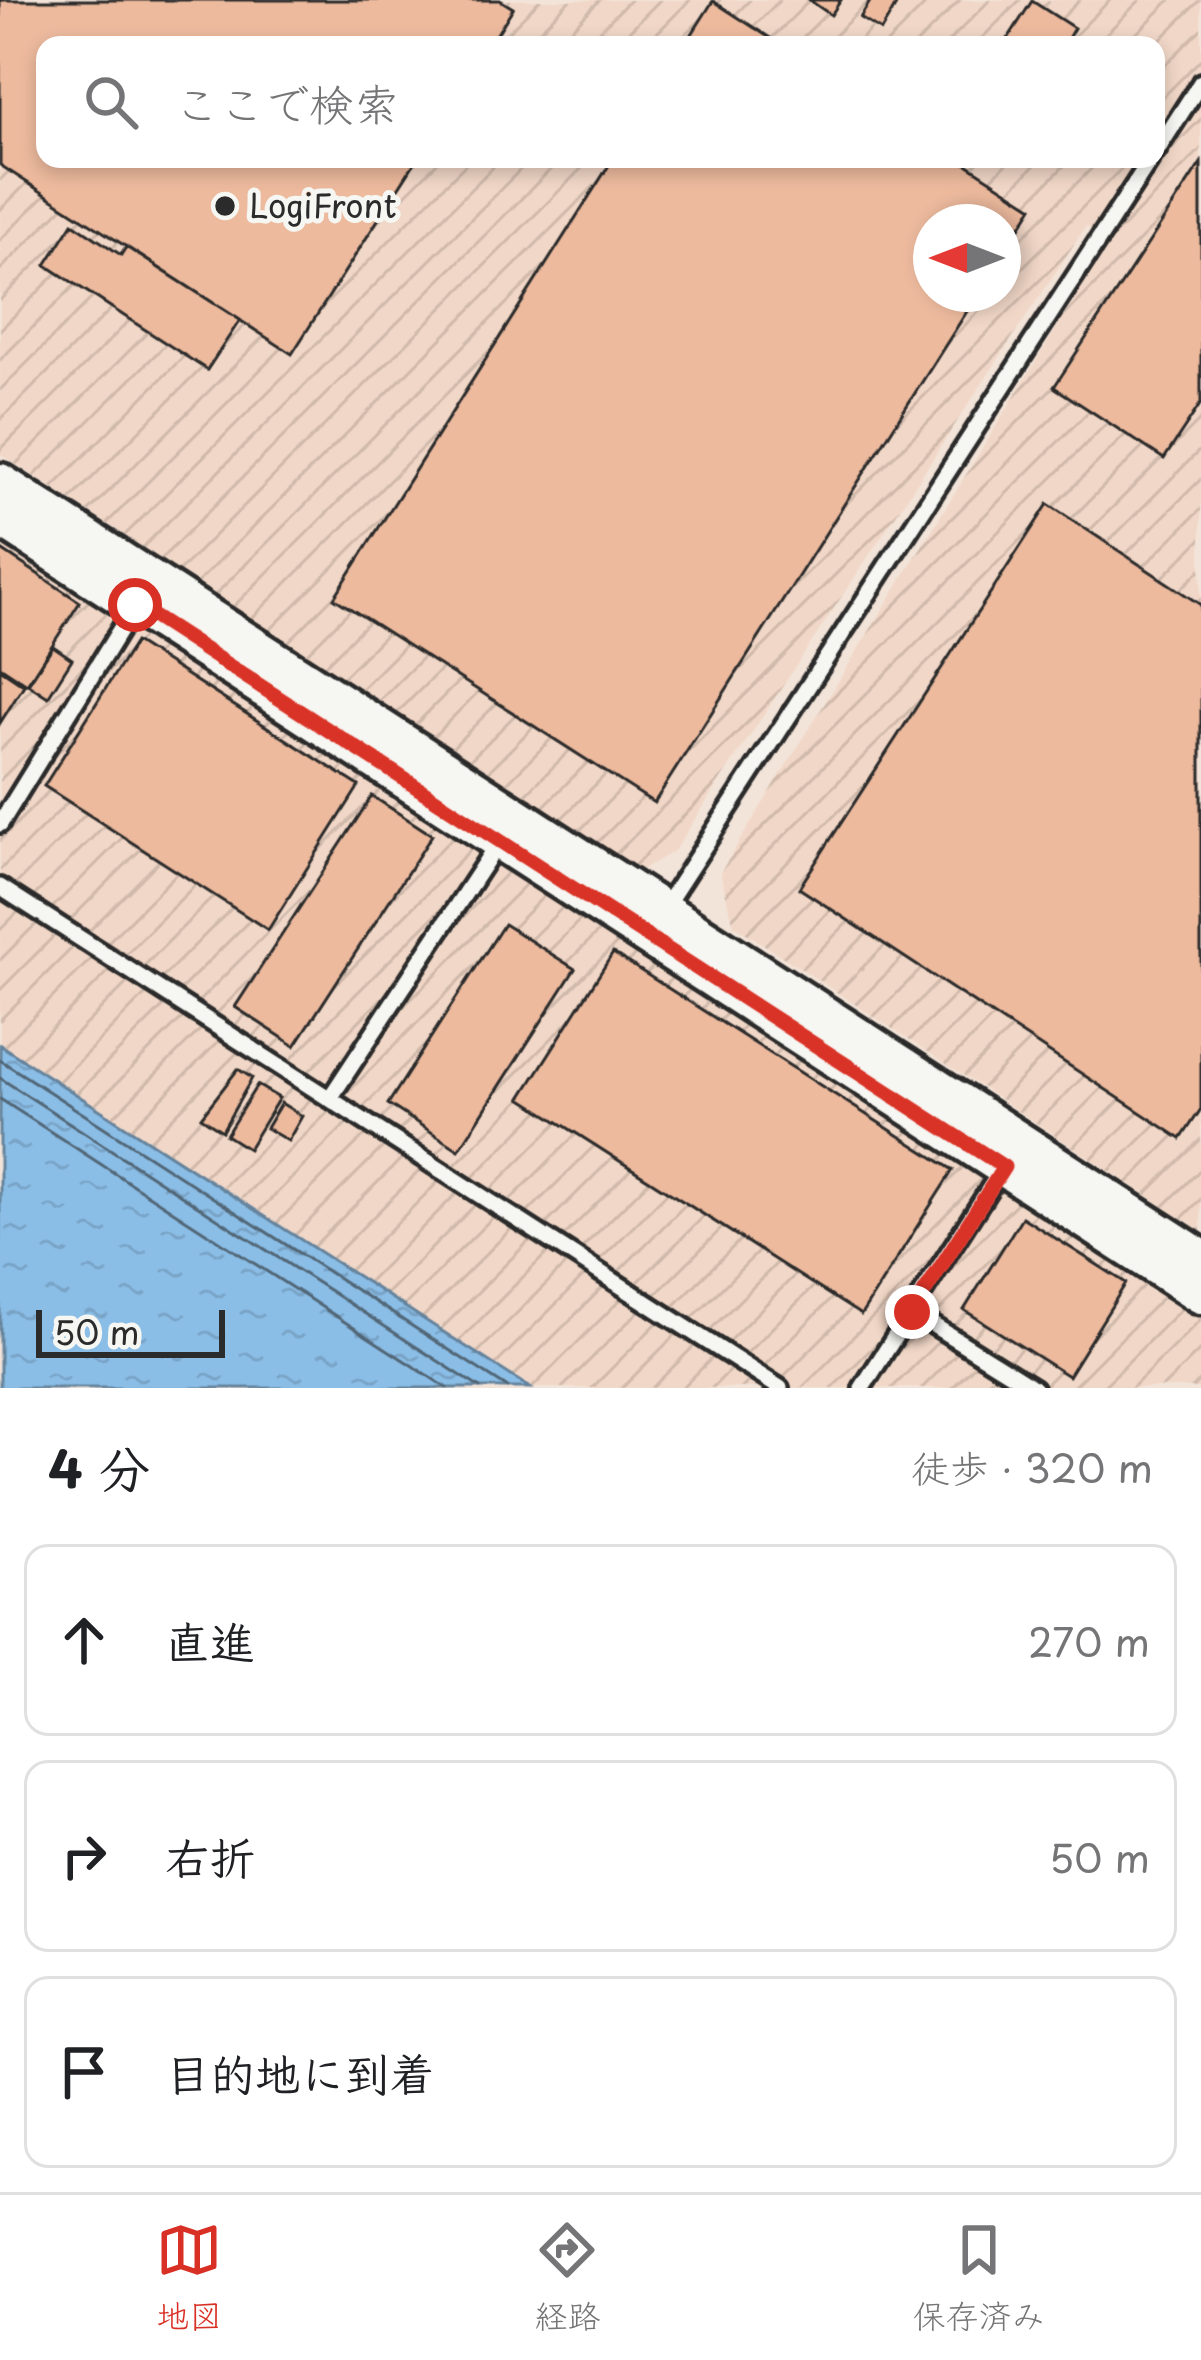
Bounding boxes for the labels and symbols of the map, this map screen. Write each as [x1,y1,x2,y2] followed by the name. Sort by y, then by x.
[249,179,397,229] place label: LogiFront
[212,193,238,219] marker: LogiFront
[913,204,1021,312] north arrow
[108,578,162,632] route start
[885,1285,939,1339] route end
[36,1304,225,1357] scale bar

